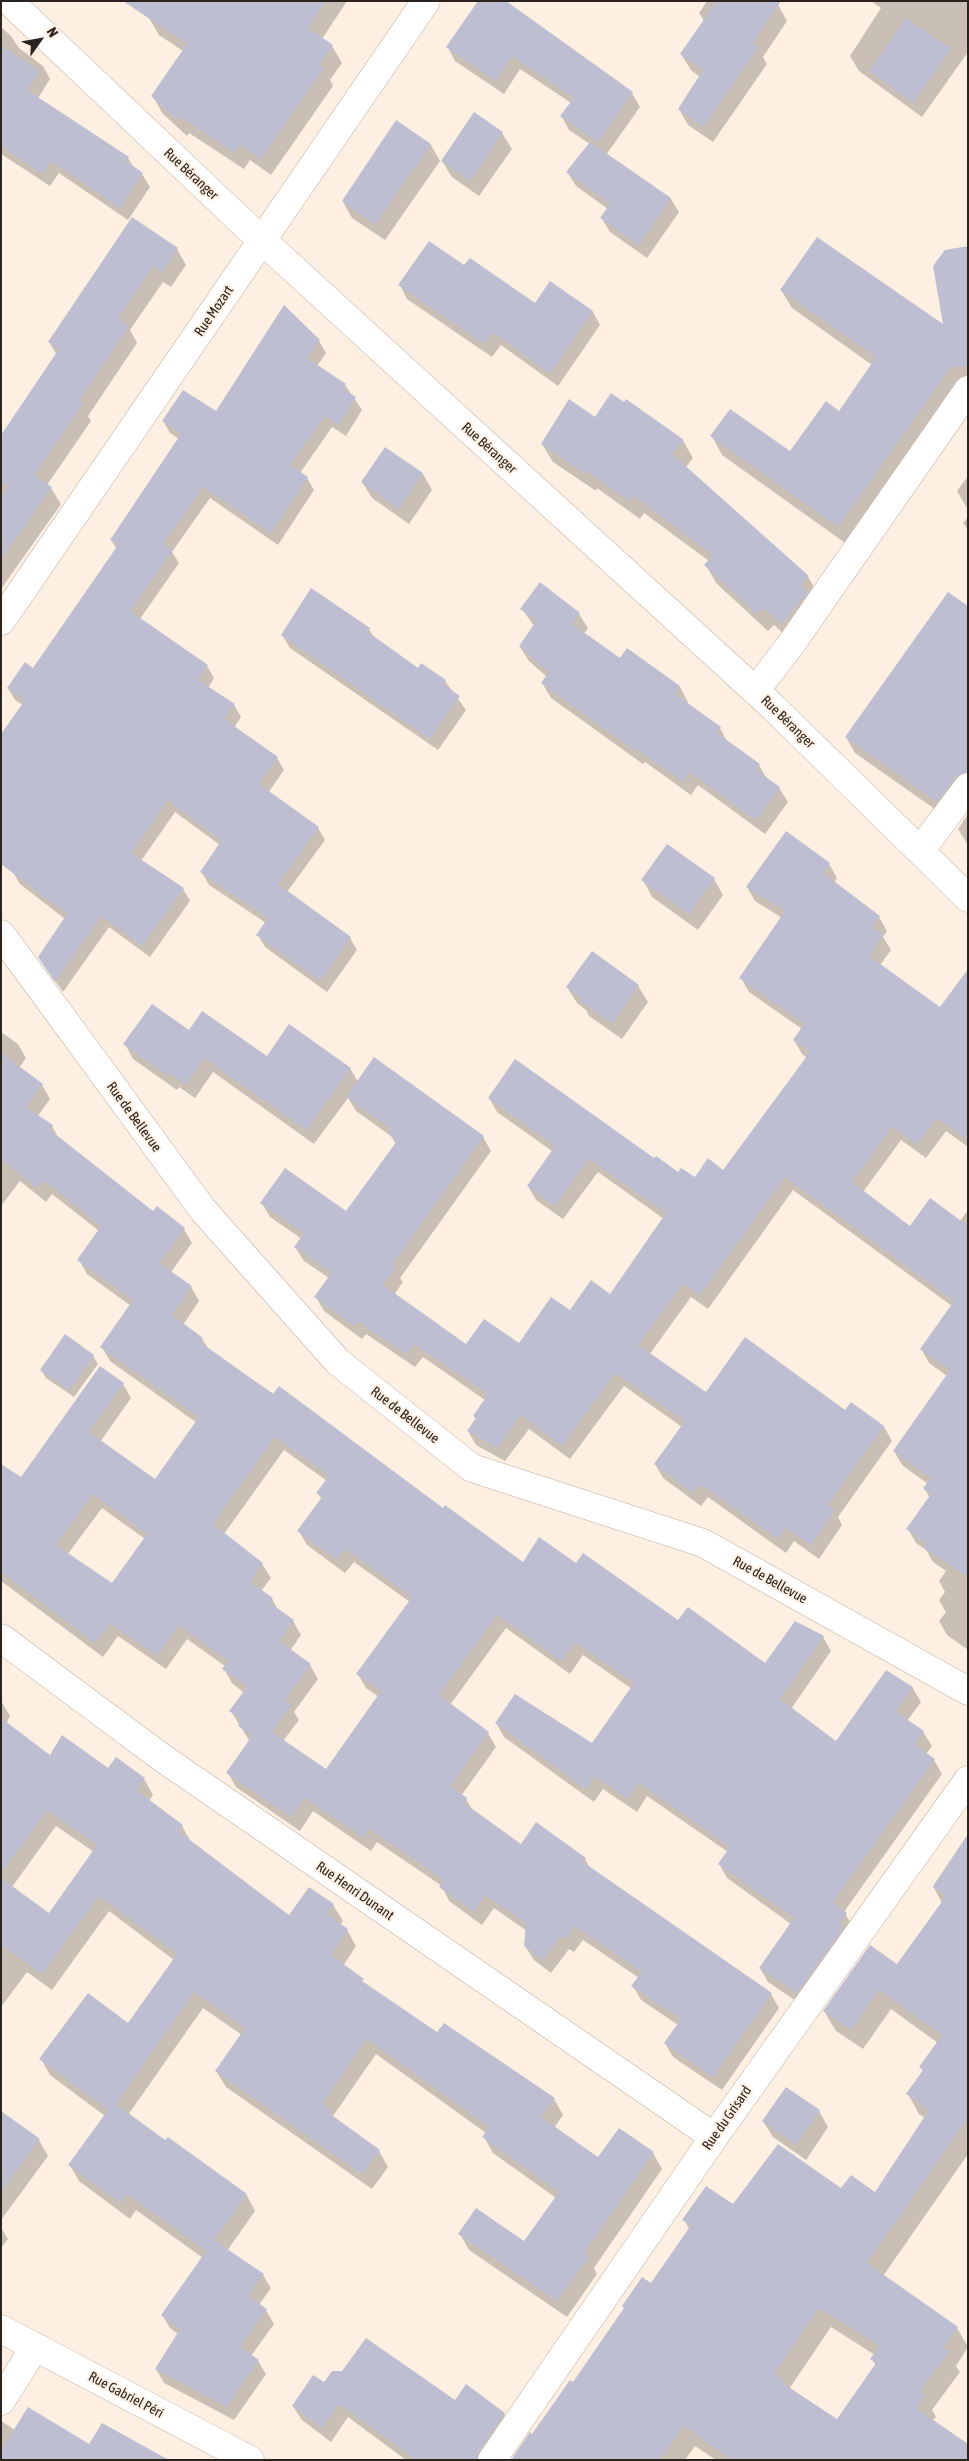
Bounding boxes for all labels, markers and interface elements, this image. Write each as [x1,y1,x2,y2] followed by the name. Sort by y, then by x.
[15,15,65,65] north arrow
[44,24,62,40] text: N
[160,145,222,203] street label: Rue Béranger
[191,282,237,340] street label: Rue Mozart
[458,419,520,477] street label: Rue Béranger
[758,692,818,752] street label: Rue Béranger
[103,1079,165,1155] street label: Rue de Bellevue
[367,1383,443,1447] street label: Rue de Bellevue
[730,1553,810,1607] street label: Rue de Bellevue
[313,1858,397,1924] street label: Rue Henri Dunant
[699,2083,755,2153] street label: Rue du Grisard
[86,2368,166,2422] street label: Rue Gabriel Péri

